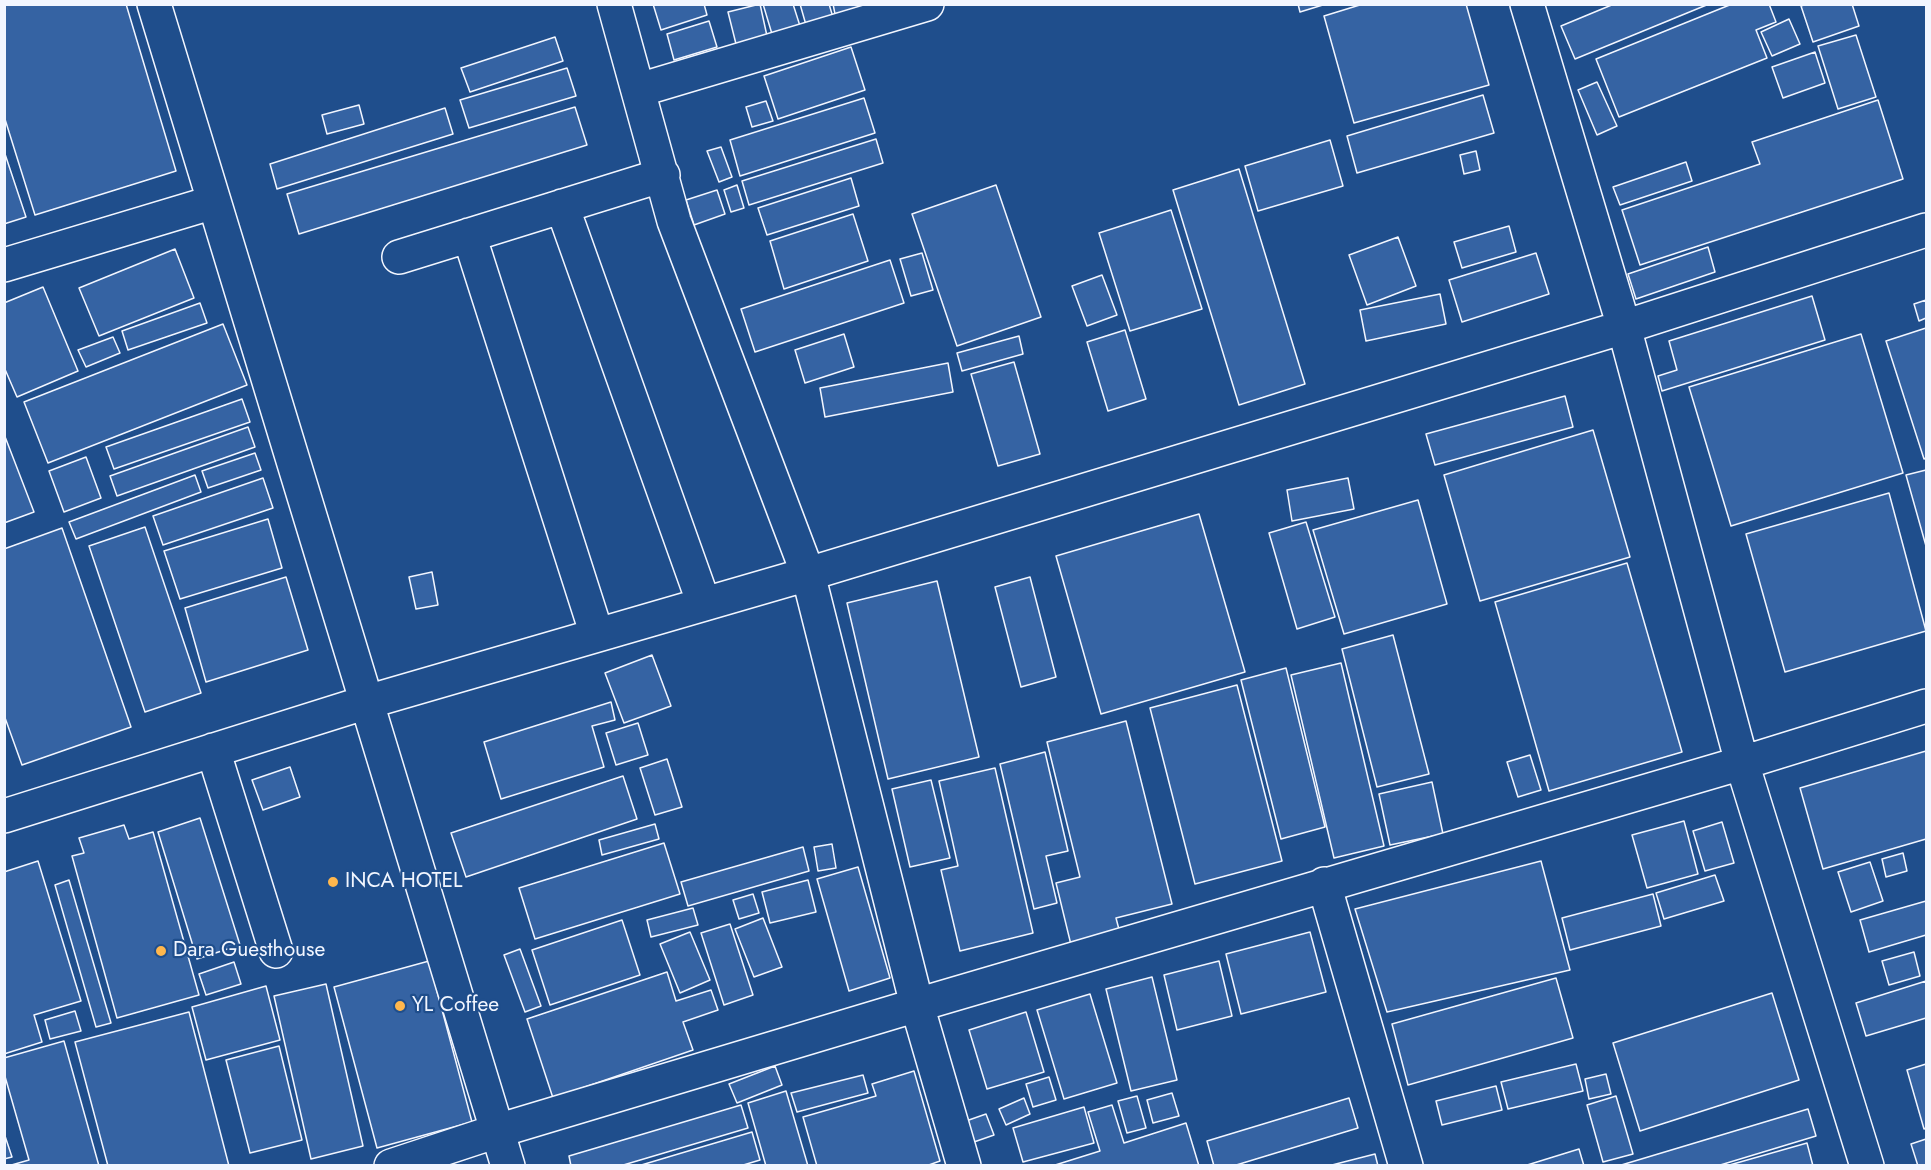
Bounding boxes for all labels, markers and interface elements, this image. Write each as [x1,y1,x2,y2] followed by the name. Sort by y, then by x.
[345,869,462,895] place label: INCA HOTEL
[326,875,340,889] marker: INCA HOTEL
[173,938,325,964] place label: Dara Guesthouse
[154,944,168,958] marker: Dara Guesthouse
[412,993,499,1019] place label: YL Coffee
[393,999,407,1013] marker: YL Coffee

